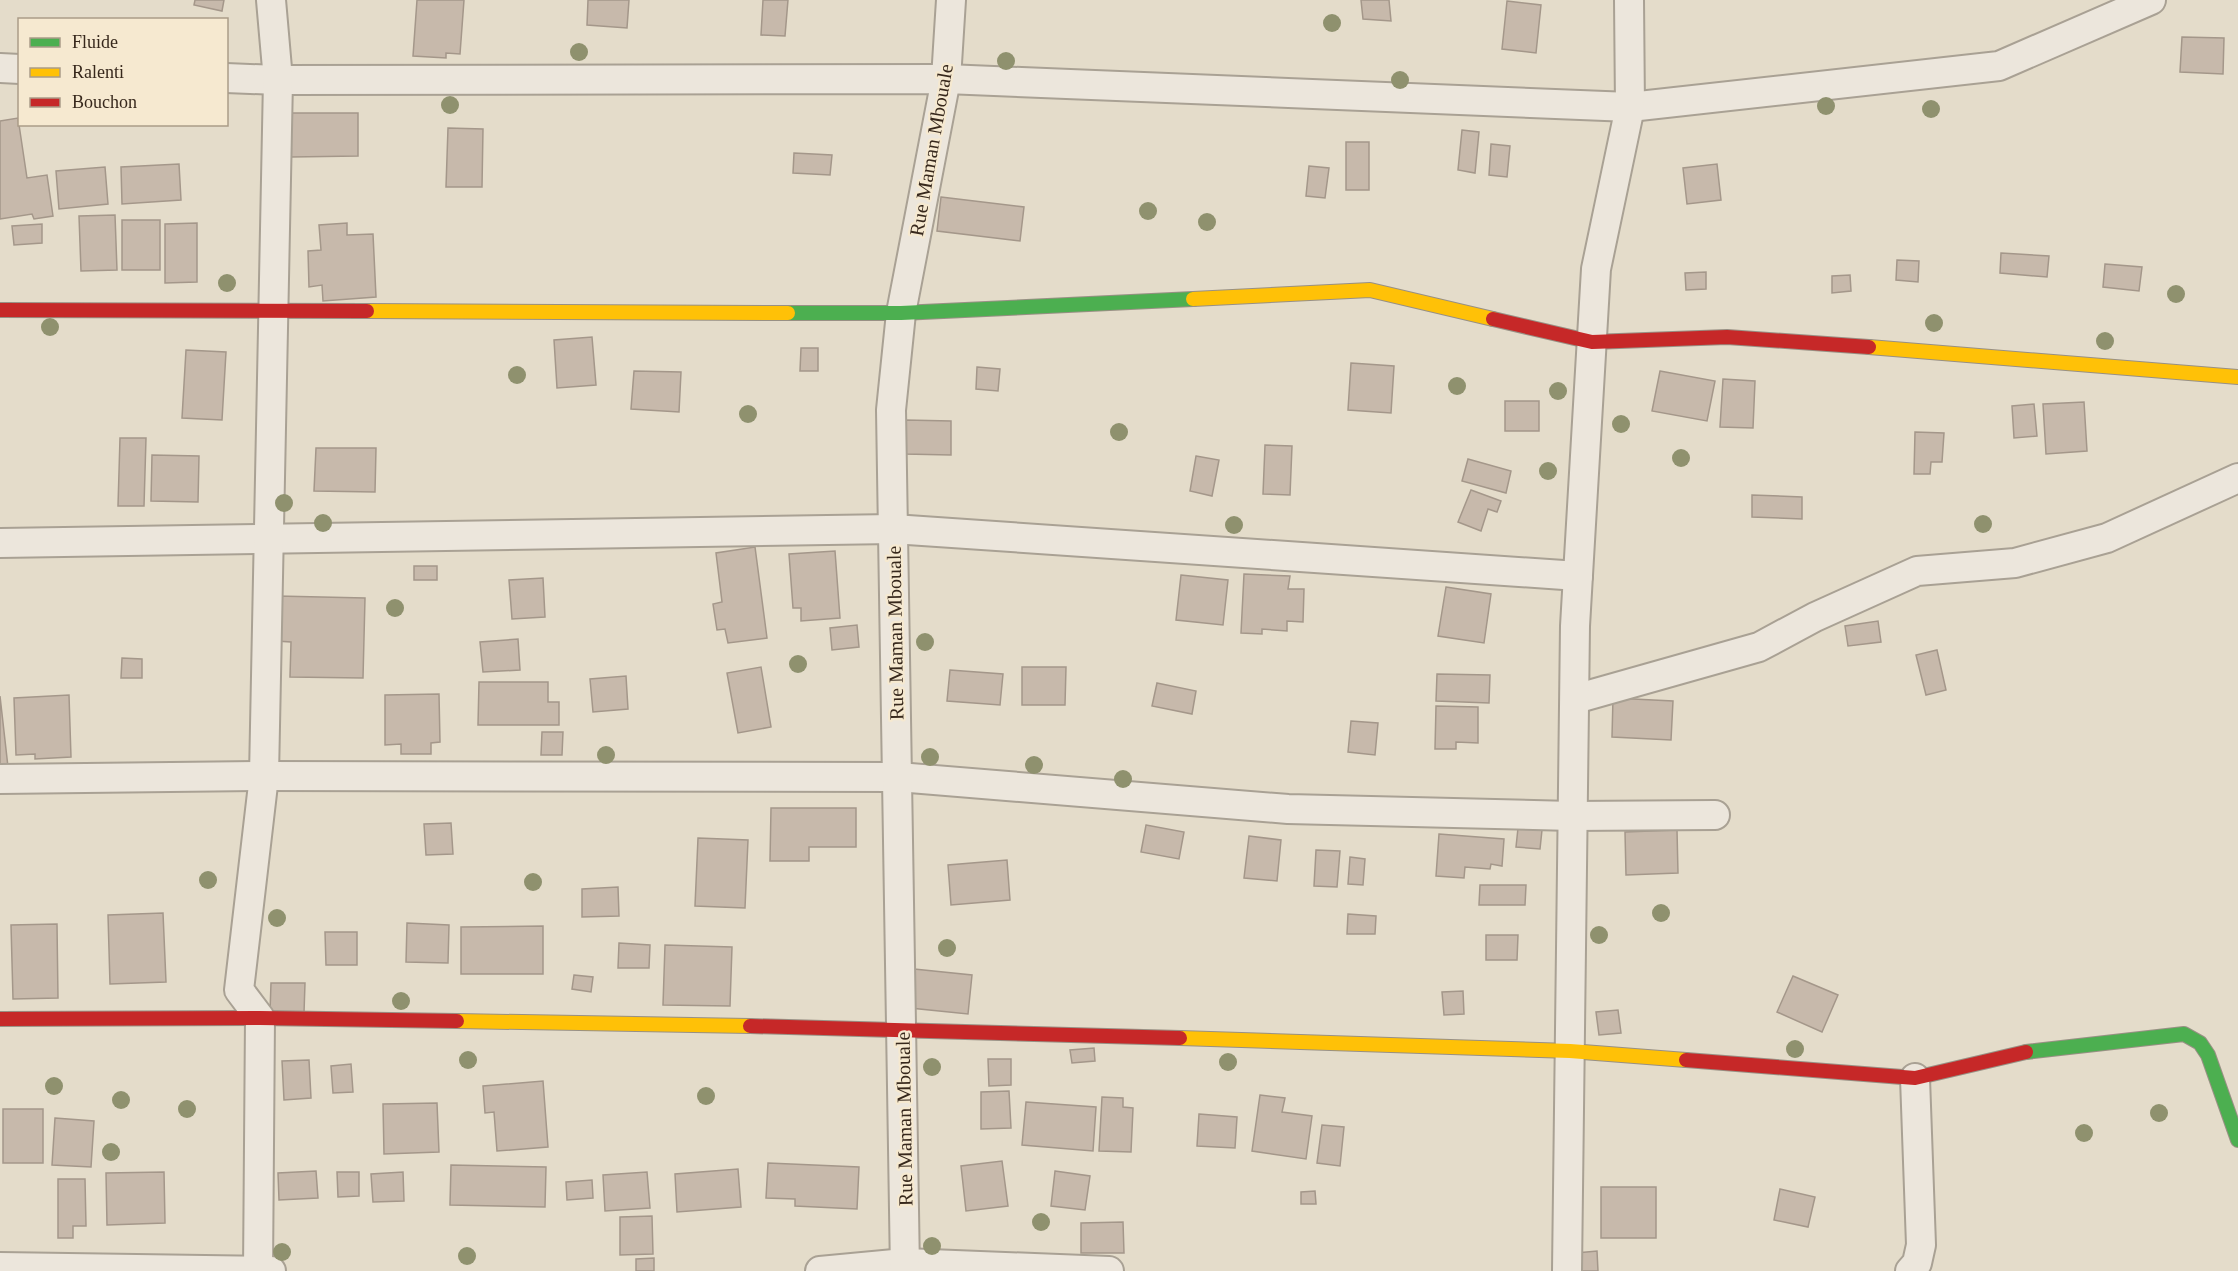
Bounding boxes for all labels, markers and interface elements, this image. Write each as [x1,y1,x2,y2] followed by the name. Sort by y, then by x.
[18,18,228,126] legend
[72,32,118,52] text: Fluide
[72,62,124,82] text: Ralenti
[905,62,957,238] street label: Rue Maman Mbouale
[72,92,137,112] text: Bouchon
[882,545,908,720] street label: Rue Maman Mbouale
[891,1031,917,1206] street label: Rue Maman Mbouale

